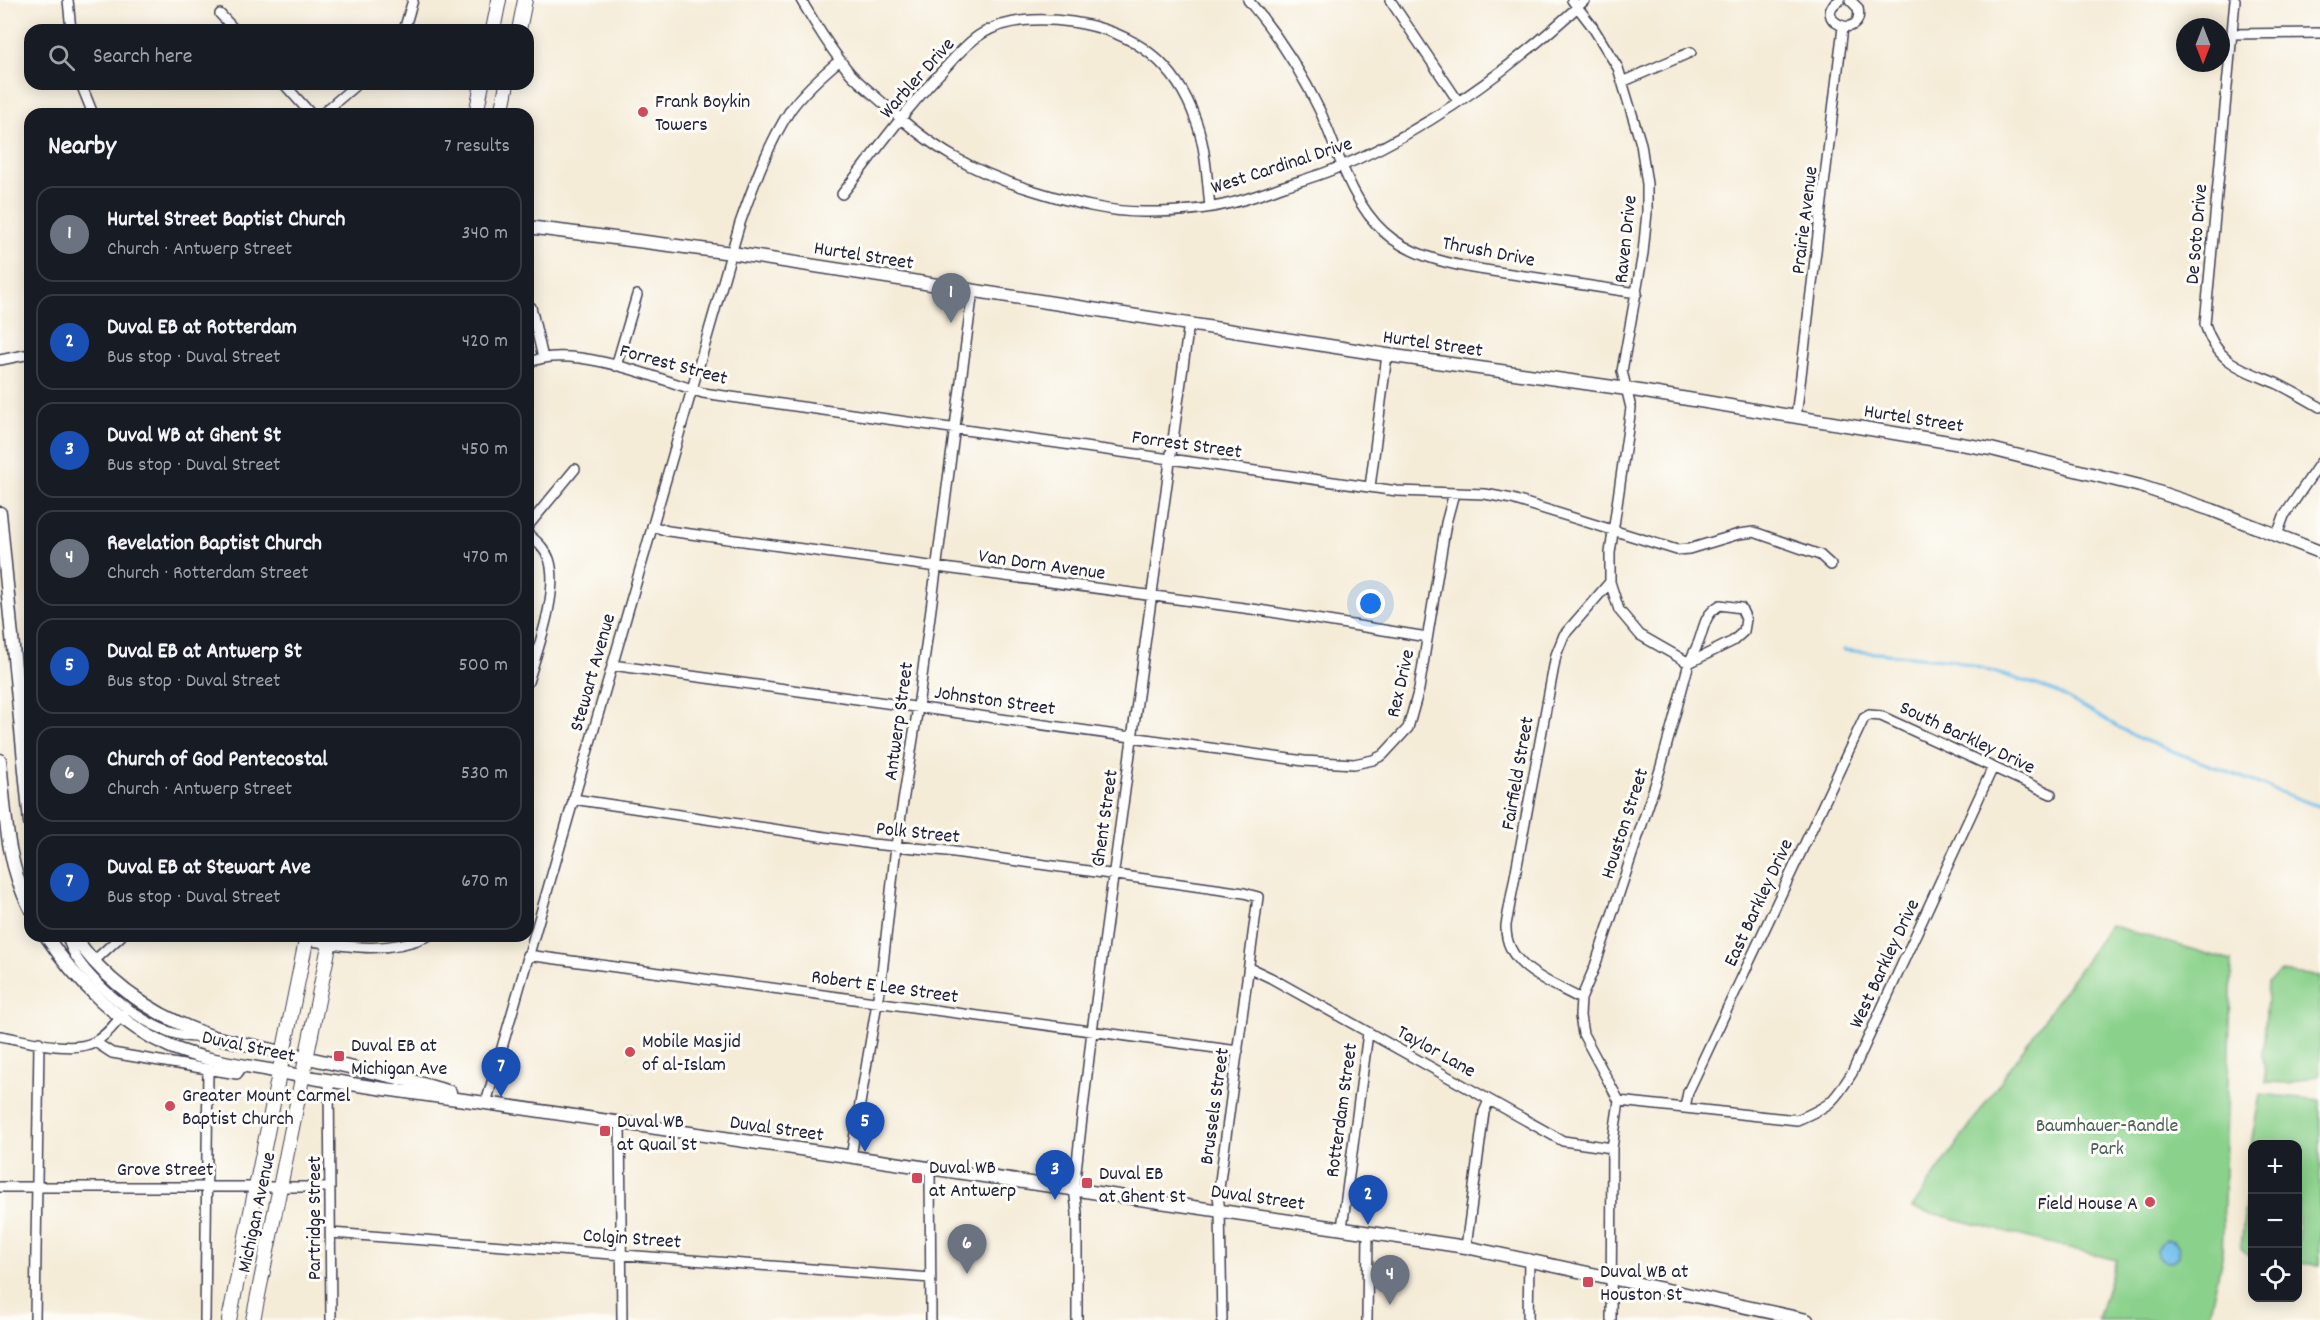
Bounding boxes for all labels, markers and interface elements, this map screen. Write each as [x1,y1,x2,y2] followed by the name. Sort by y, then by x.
[2176,18,2230,72] north arrow
[24,24,534,90] search box
[874,32,963,126] street label: Warbler Drive
[45,41,78,74] icon: search
[93,42,192,73] text: Search here
[655,89,750,140] place label: Frank Boykin Towers
[636,105,650,119] marker: Frank Boykin Towers
[48,129,116,166] text: Nearby
[1208,131,1356,203] street label: West Cardinal Drive
[444,133,510,161] text: 7 results
[1785,165,1827,276] street label: Prairie Avenue
[2180,183,2216,286] street label: De Soto Drive
[1608,194,1646,285] street label: Raven Drive
[107,205,345,236] text: Hurtel Street Baptist Church
[67,220,72,248] text: 1
[462,220,508,248] text: 340 m
[1440,230,1537,276] street label: Thrush Drive
[812,235,915,279] street label: Hurtel Street
[107,236,292,264] text: Church · Antwerp Street
[932,274,970,323] pin: 1
[107,313,297,344] text: Duval EB at Rotterdam
[1381,324,1484,366] street label: Hurtel Street
[65,328,74,356] text: 2
[462,328,508,356] text: 420 m
[616,338,730,394] street label: Forrest Street
[107,344,280,372] text: Bus stop · Duval Street
[1862,398,1965,442] street label: Hurtel Street
[107,421,281,452] text: Duval WB at Ghent St
[1130,424,1243,468] street label: Forrest Street
[65,436,74,464] text: 3
[461,436,508,464] text: 450 m
[107,452,280,480] text: Bus stop · Duval Street
[107,529,322,560] text: Revelation Baptist Church
[976,543,1107,589] street label: Van Dorn Avenue
[65,544,74,572] text: 4
[463,544,508,572] text: 470 m
[107,560,308,588] text: Church · Rotterdam Street
[1356,589,1385,618] your location
[564,610,624,735] street label: Stewart Avenue
[107,637,302,668] text: Duval EB at Antwerp St
[1381,647,1423,720] street label: Rex Drive
[65,652,74,680] text: 5
[459,652,508,680] text: 500 m
[878,661,922,782] street label: Antwerp Street
[107,668,280,696] text: Bus stop · Duval Street
[932,680,1057,724] street label: Johnston Street
[1894,695,2039,782] street label: South Barkley Drive
[1495,715,1543,832] street label: Fairfield Street
[107,745,328,776] text: Church of God Pentecostal
[65,760,74,788] text: 6
[461,760,508,788] text: 530 m
[1595,765,1657,883] street label: Houston Street
[1085,768,1127,869] street label: Ghent Street
[107,776,292,804] text: Church · Antwerp Street
[874,816,961,852] street label: Polk Street
[1718,835,1802,972] street label: East Barkley Drive
[107,853,311,884] text: Duval EB at Stewart Ave
[66,868,73,896] text: 7
[461,868,508,896] text: 670 m
[107,884,280,912] text: Bus stop · Duval Street
[1843,895,1928,1034] street label: West Barkley Drive
[809,964,960,1012] street label: Robert E Lee Street
[1391,1019,1480,1086] street label: Taylor Lane
[199,1024,298,1071] street label: Duval Street
[642,1029,741,1080] place label: Mobile Masjid of al-Islam
[351,1033,447,1084] place label: Duval EB at Michigan Ave
[1320,1041,1366,1179] street label: Rotterdam Street
[623,1045,637,1059] marker: Mobile Masjid of al-Islam
[1194,1046,1238,1167] street label: Brussels Street
[482,1048,520,1097] pin: 7
[332,1049,346,1063] marker: Duval EB at Michigan Ave
[182,1083,351,1134] place label: Greater Mount Carmel Baptist Church
[163,1099,177,1113] marker: Greater Mount Carmel Baptist Church
[846,1102,884,1152] pin: 5
[617,1109,697,1160] place label: Duval WB at Quail St
[728,1110,825,1150] street label: Duval Street
[2036,1113,2179,1164] park label: Baumhauer-Randle Park
[598,1124,612,1138] marker: Duval WB at Quail St
[2248,1140,2302,1302] map controls
[2248,1140,2302,1194] button: +
[231,1149,284,1276] street label: Michigan Avenue
[1036,1150,1074,1200] pin: 3
[929,1155,1016,1206] place label: Duval WB at Antwerp
[302,1156,330,1280] street label: Partridge Street
[117,1157,213,1185] street label: Grove Street
[1099,1161,1186,1212] place label: Duval EB at Ghent St
[910,1171,924,1185] marker: Duval WB at Antwerp
[1080,1176,1094,1190] marker: Duval EB at Ghent St
[1348,1176,1388,1225] pin: 2
[1209,1179,1306,1219] street label: Duval Street
[2037,1191,2138,1219] place label: Field House A
[2248,1194,2302,1248] button: −
[2143,1195,2157,1209] marker: Field House A
[582,1223,682,1257] street label: Colgin Street
[948,1224,986,1274] pin: 6
[2248,1248,2302,1302] button: locate
[1370,1256,1410,1305] pin: 4
[1600,1259,1688,1310] place label: Duval WB at Houston St
[1581,1275,1595,1289] marker: Duval WB at Houston St

